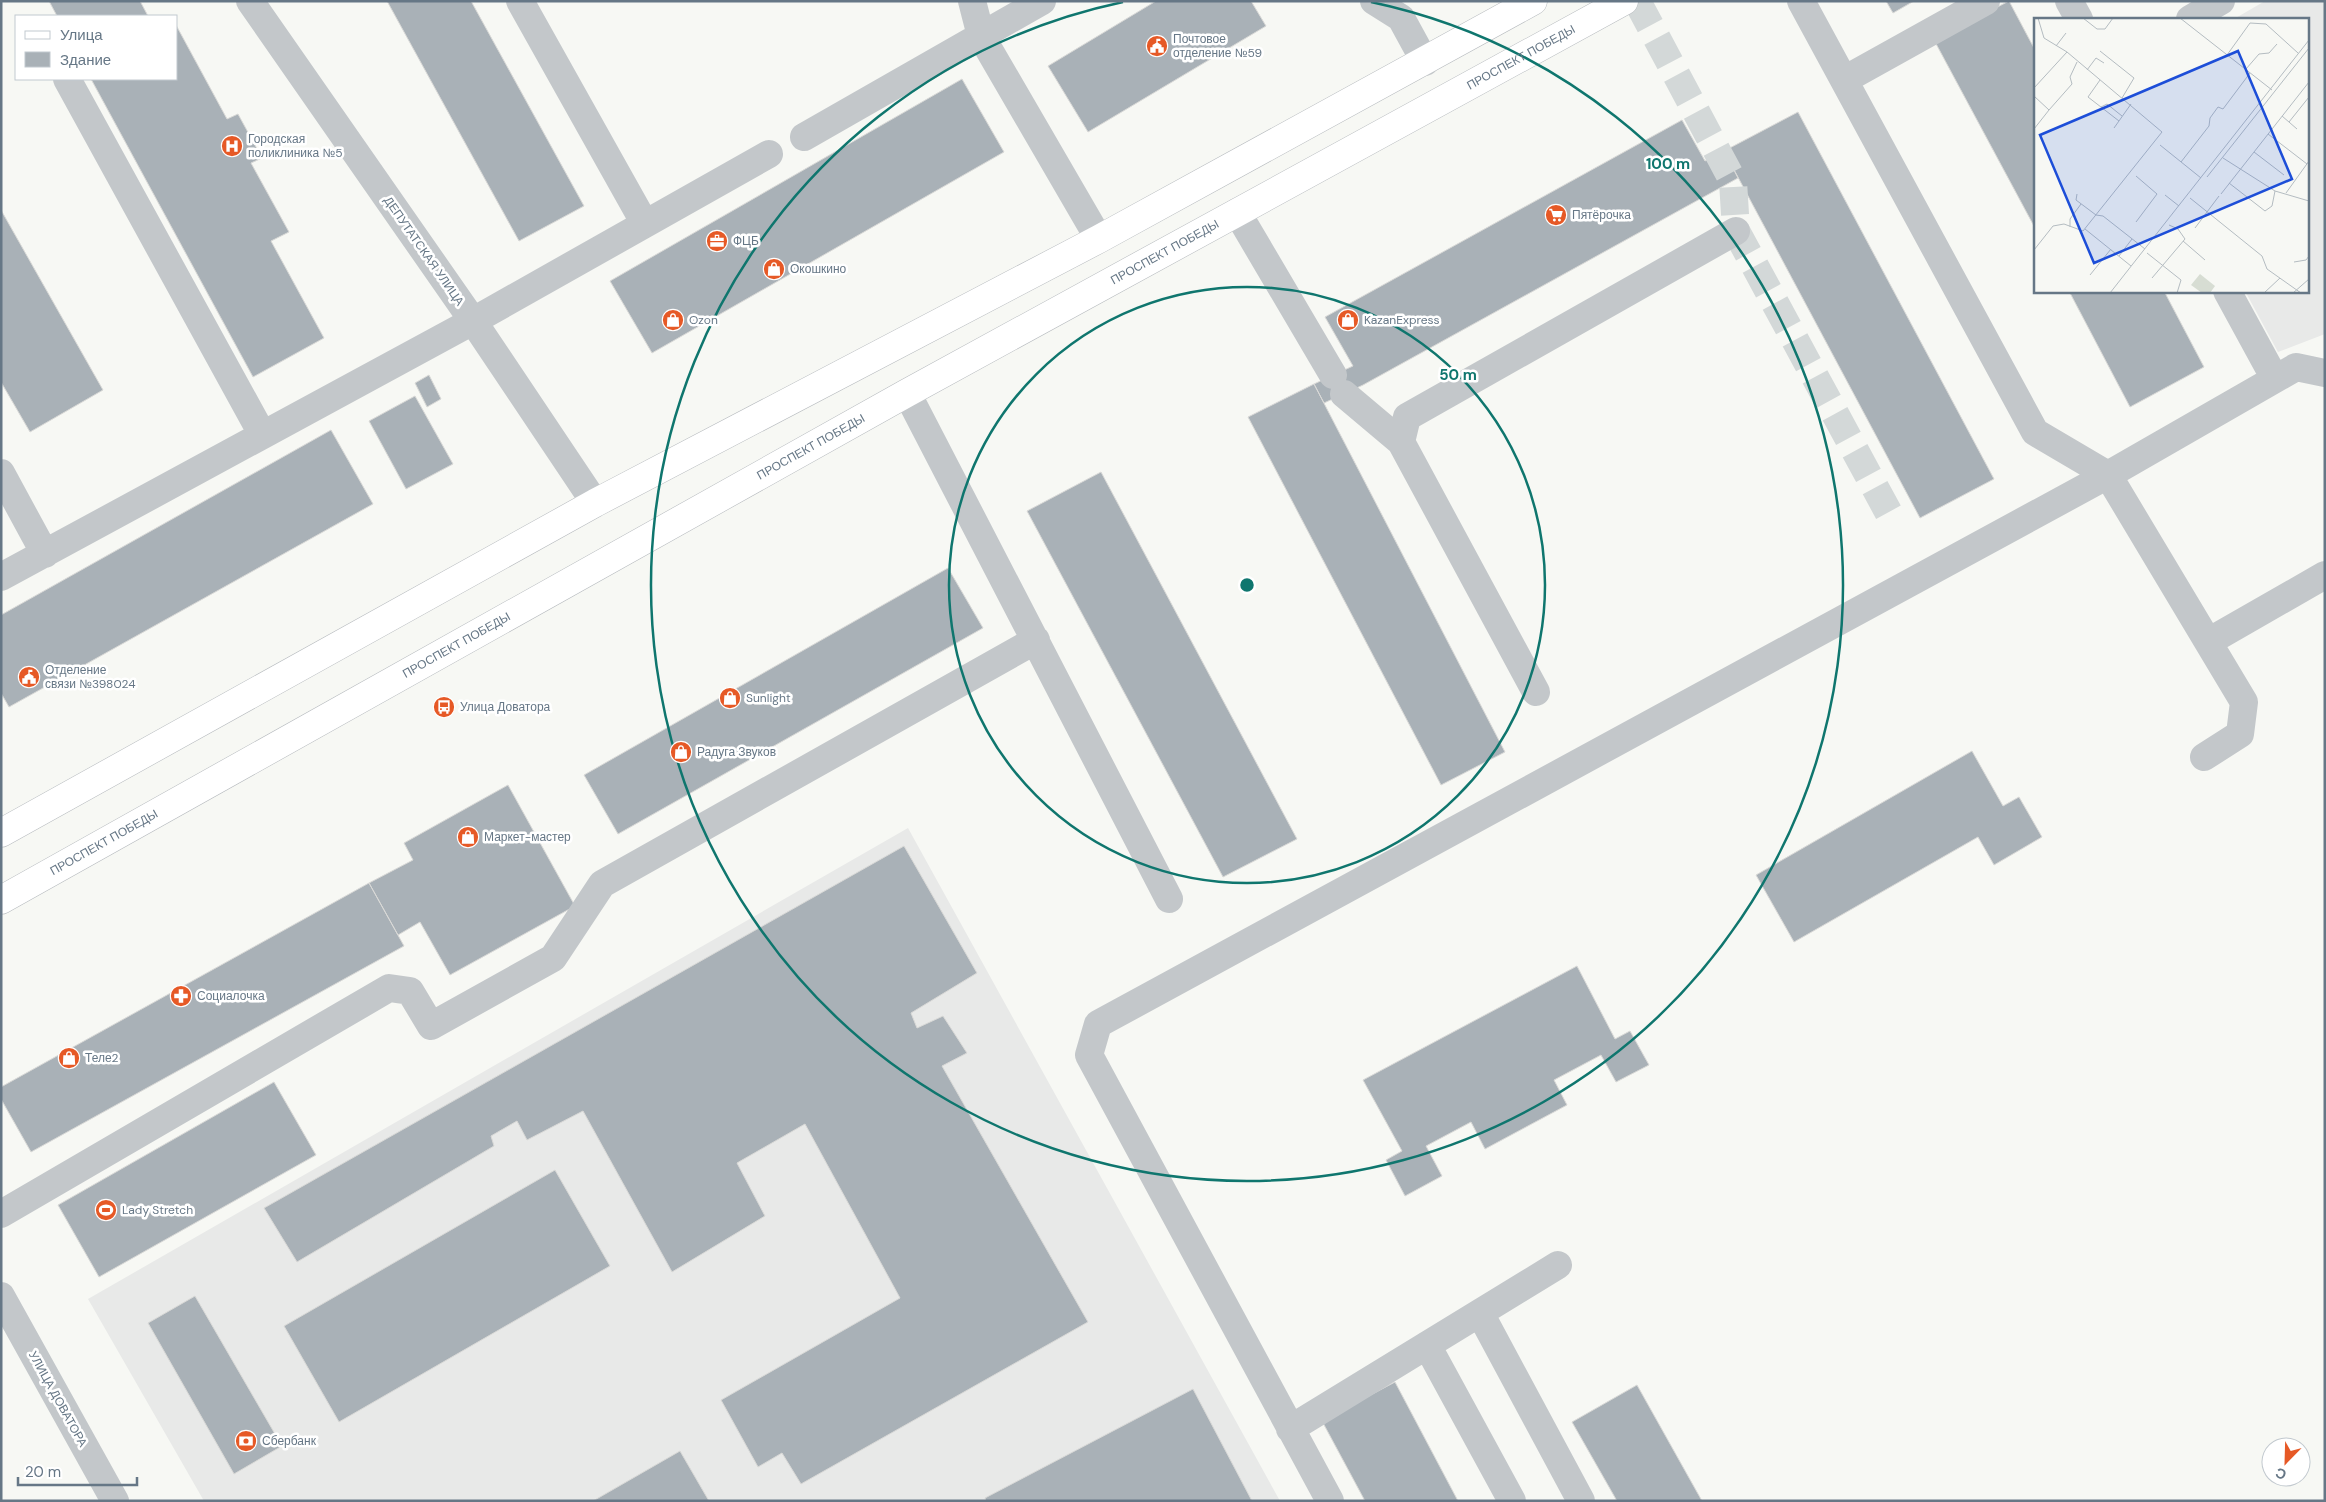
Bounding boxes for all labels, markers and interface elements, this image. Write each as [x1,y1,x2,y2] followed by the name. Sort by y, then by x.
[15,15,178,80] legend
[2034,18,2308,292] inset map
[1464,21,1578,93] street label: ПРОСПЕКТ ПОБЕДЫ
[60,25,103,45] text: Улица
[1173,31,1262,61] place label: Почтовое отделение №59
[1145,34,1169,58] public building icon: Почтовое отделение №59
[60,50,111,70] text: Здание
[248,131,343,161] place label: Городская поликлиника №5
[220,134,244,158] hospital icon: Городская поликлиника №5
[1646,154,1690,174] text: 100 m
[380,193,468,309] street label: ДЕПУТАТСКАЯ УЛИЦА
[1544,203,1568,227] supermarket icon: Пятёрочка
[1572,207,1631,223] place label: Пятёрочка
[1108,216,1222,288] street label: ПРОСПЕКТ ПОБЕДЫ
[705,229,729,253] office icon: ФЦБ
[733,233,759,249] place label: ФЦБ
[762,257,786,281] shop icon: Окошкино
[790,261,847,277] place label: Окошкино
[661,308,685,332] shop icon: Ozon
[1336,308,1360,332] shop icon: KazanExpress
[689,312,718,328] place label: Ozon
[1364,312,1440,328] place label: KazanExpress
[1439,365,1477,385] text: 50 m
[754,410,868,483] street label: ПРОСПЕКТ ПОБЕДЫ
[1238,576,1256,594] centre of rings
[400,609,513,682] street label: ПРОСПЕКТ ПОБЕДЫ
[45,662,135,692] place label: Отделение связи №398024
[17,665,41,689] public building icon: Отделение связи №398024
[718,686,742,710] shop icon: Sunlight
[746,690,791,706] place label: Sunlight
[432,695,456,719] bus stop icon: Улица Доватора
[460,699,551,715] place label: Улица Доватора
[669,740,693,764] shop icon: Радуга Звуков
[697,744,776,760] place label: Радуга Звуков
[47,806,161,879] street label: ПРОСПЕКТ ПОБЕДЫ
[456,825,480,849] shop icon: Маркет-мастер
[484,829,571,845] place label: Маркет-мастер
[169,984,193,1008] pharmacy icon: Социалочка
[197,988,265,1004] place label: Социалочка
[57,1046,81,1070] shop icon: Теле2
[85,1050,119,1066] place label: Теле2
[94,1198,118,1222] sports icon: Lady Stretch
[122,1202,193,1218] place label: Lady Stretch
[25,1348,91,1450] street label: УЛИЦА ДОВАТОРА
[234,1429,258,1453] bank icon: Сбербанк
[262,1433,317,1449] place label: Сбербанк
[2261,1437,2311,1487] north arrow
[18,1454,136,1486] scale bar
[25,1462,61,1482] text: 20 m
[2273,1464,2289,1484] text: С

